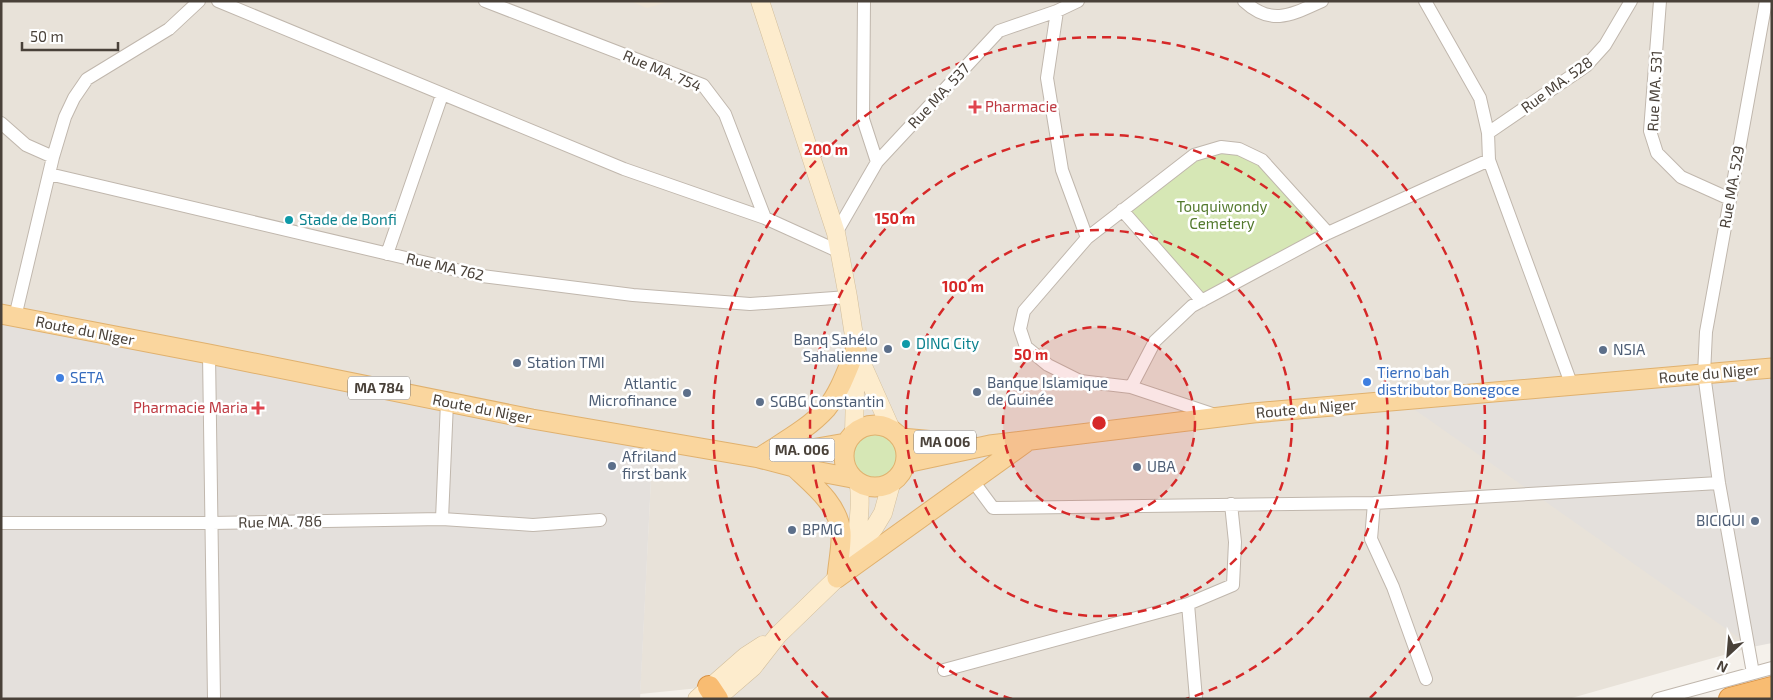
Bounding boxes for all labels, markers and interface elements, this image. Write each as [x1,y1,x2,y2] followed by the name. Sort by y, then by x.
[22,20,119,52] scale bar
[30,27,64,45] text: 50 m
[620,45,704,95] street label: Rue MA. 754
[1643,50,1665,132] street label: Rue MA. 531
[1517,52,1596,116] street label: Rue MA. 528
[904,59,973,132] street label: Rue MA. 537
[985,97,1057,115] place label: Pharmacie
[969,101,981,113] marker: Pharmacie
[804,140,848,158] text: 200 m
[1715,144,1747,230] street label: Rue MA. 529
[1176,197,1268,232] park label: Touquiwondy Cemetery
[875,209,915,227] text: 150 m
[299,210,397,228] place label: Stade de Bonfi
[283,214,295,226] marker: Stade de Bonfi
[405,248,486,284] street label: Rue MA 762
[942,277,984,295] text: 100 m
[34,312,136,348] street label: Route du Niger
[793,330,878,365] place label: Banq Sahélo Sahalienne
[916,334,979,352] place label: DING City
[900,338,912,350] marker: DING City
[1613,340,1646,358] place label: NSIA
[882,343,894,355] marker: Banq Sahélo Sahalienne
[1597,344,1609,356] marker: NSIA
[1014,345,1048,363] text: 50 m
[527,353,605,371] place label: Station TMI
[511,357,523,369] marker: Station TMI
[1658,360,1760,386] street label: Route du Niger
[1377,363,1519,398] place label: Tierno bah distributor Bonegoce
[70,368,105,386] place label: SETA
[54,372,66,384] marker: SETA
[987,373,1108,408] place label: Banque Islamique de Guinée
[588,374,677,409] place label: Atlantic Microfinance
[348,376,410,399] road number: MA 784
[1361,376,1373,388] marker: Tierno bah distributor Bonegoce
[971,386,983,398] marker: Banque Islamique de Guinée
[681,387,693,399] marker: Atlantic Microfinance
[431,390,533,426] street label: Route du Niger
[770,392,884,410] place label: SGBG Constantin
[1255,395,1357,421] street label: Route du Niger
[754,396,766,408] marker: SGBG Constantin
[133,398,248,416] place label: Pharmacie Maria
[252,402,264,414] marker: Pharmacie Maria
[1090,414,1108,432] centre of rings
[914,431,976,454] road number: MA 006
[770,438,834,462] road number: MA. 006
[622,447,687,482] place label: Afriland first bank
[1147,457,1176,475] place label: UBA
[606,460,618,472] marker: Afriland first bank
[1131,461,1143,473] marker: UBA
[238,511,322,531] street label: Rue MA. 786
[1696,511,1745,529] place label: BICIGUI
[1749,515,1761,527] marker: BICIGUI
[802,520,843,538] place label: BPMG
[786,524,798,536] marker: BPMG
[1703,630,1753,680] north arrow
[1714,657,1730,677] text: N

